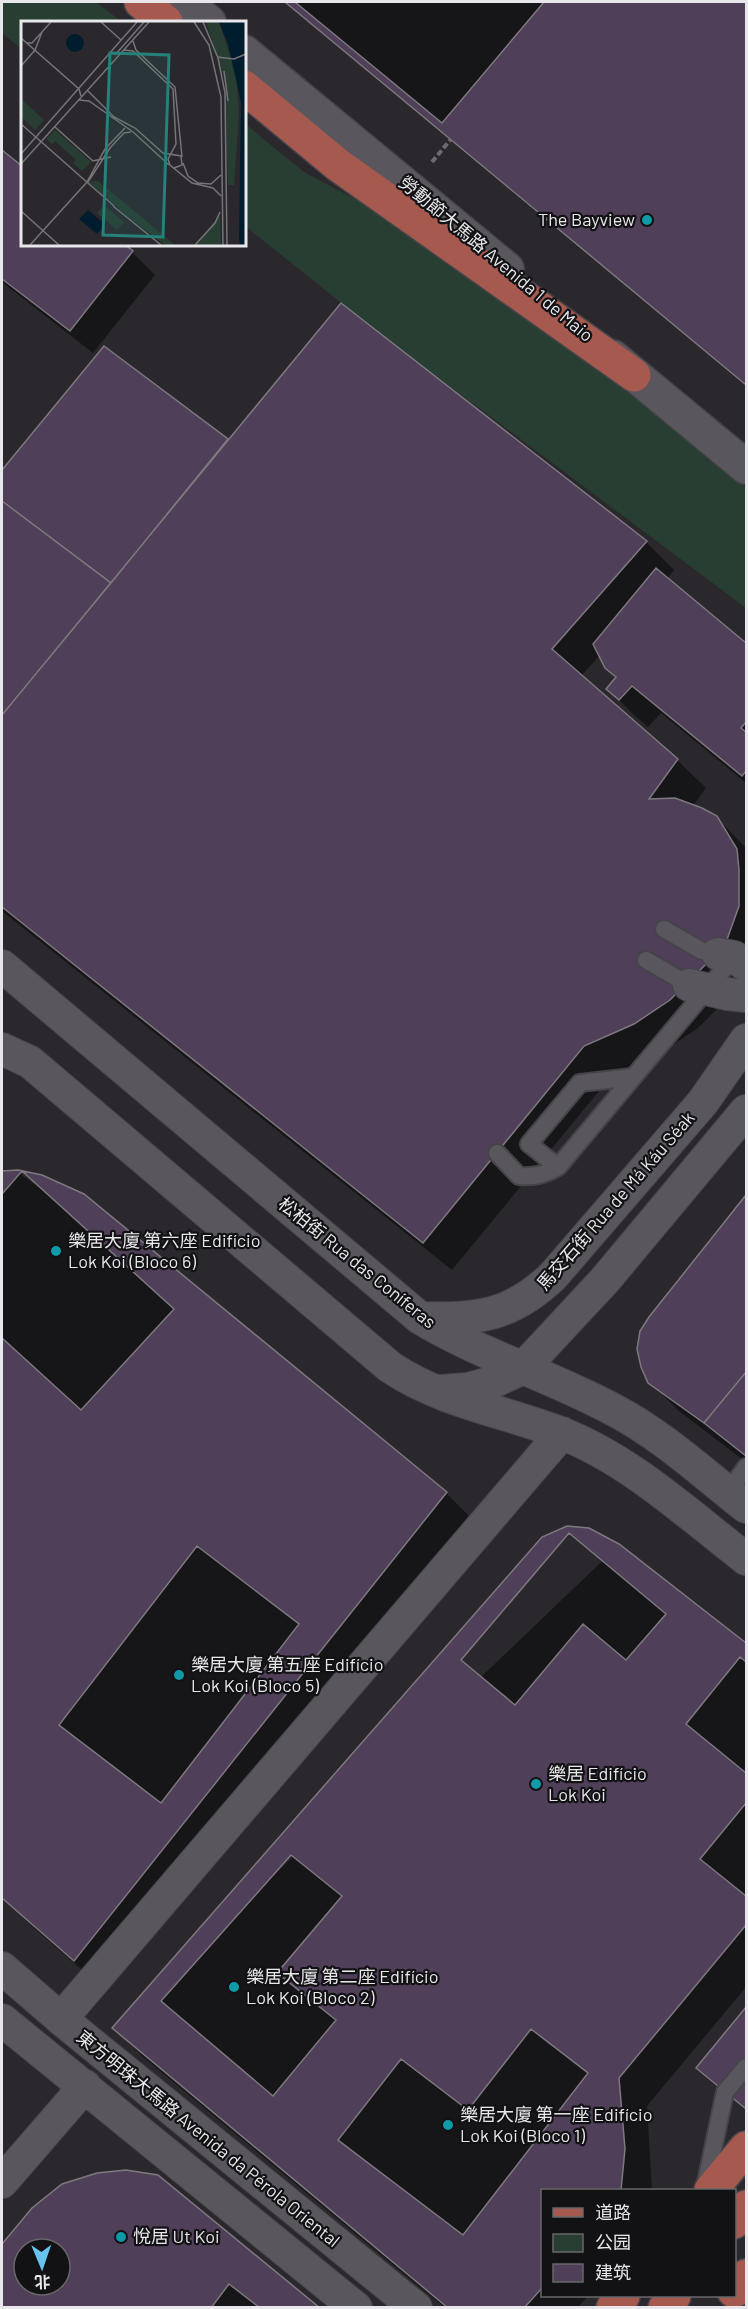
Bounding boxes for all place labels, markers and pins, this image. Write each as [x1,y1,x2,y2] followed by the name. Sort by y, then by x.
[538,208,635,230] place label: The Bayview
[640,213,654,227] marker: The Bayview
[68,1229,261,1272] place label: 樂居大廈 第六座 Edifício Lok Koi (Bloco 6)
[49,1244,63,1258] marker: 樂居大廈 第六座 Edifício Lok Koi (Bloco 6)
[191,1653,384,1696] place label: 樂居大廈 第五座 Edifício Lok Koi (Bloco 5)
[172,1668,186,1682] marker: 樂居大廈 第五座 Edifício Lok Koi (Bloco 5)
[548,1762,647,1805] place label: 樂居 Edifício Lok Koi
[529,1777,543,1791] marker: 樂居 Edifício Lok Koi
[246,1965,439,2008] place label: 樂居大廈 第二座 Edifício Lok Koi (Bloco 2)
[227,1980,241,1994] marker: 樂居大廈 第二座 Edifício Lok Koi (Bloco 2)
[460,2103,653,2146] place label: 樂居大廈 第一座 Edifício Lok Koi (Bloco 1)
[441,2118,455,2132] marker: 樂居大廈 第一座 Edifício Lok Koi (Bloco 1)
[133,2225,220,2247] place label: 悅居 Ut Koi
[114,2230,128,2244] marker: 悅居 Ut Koi

